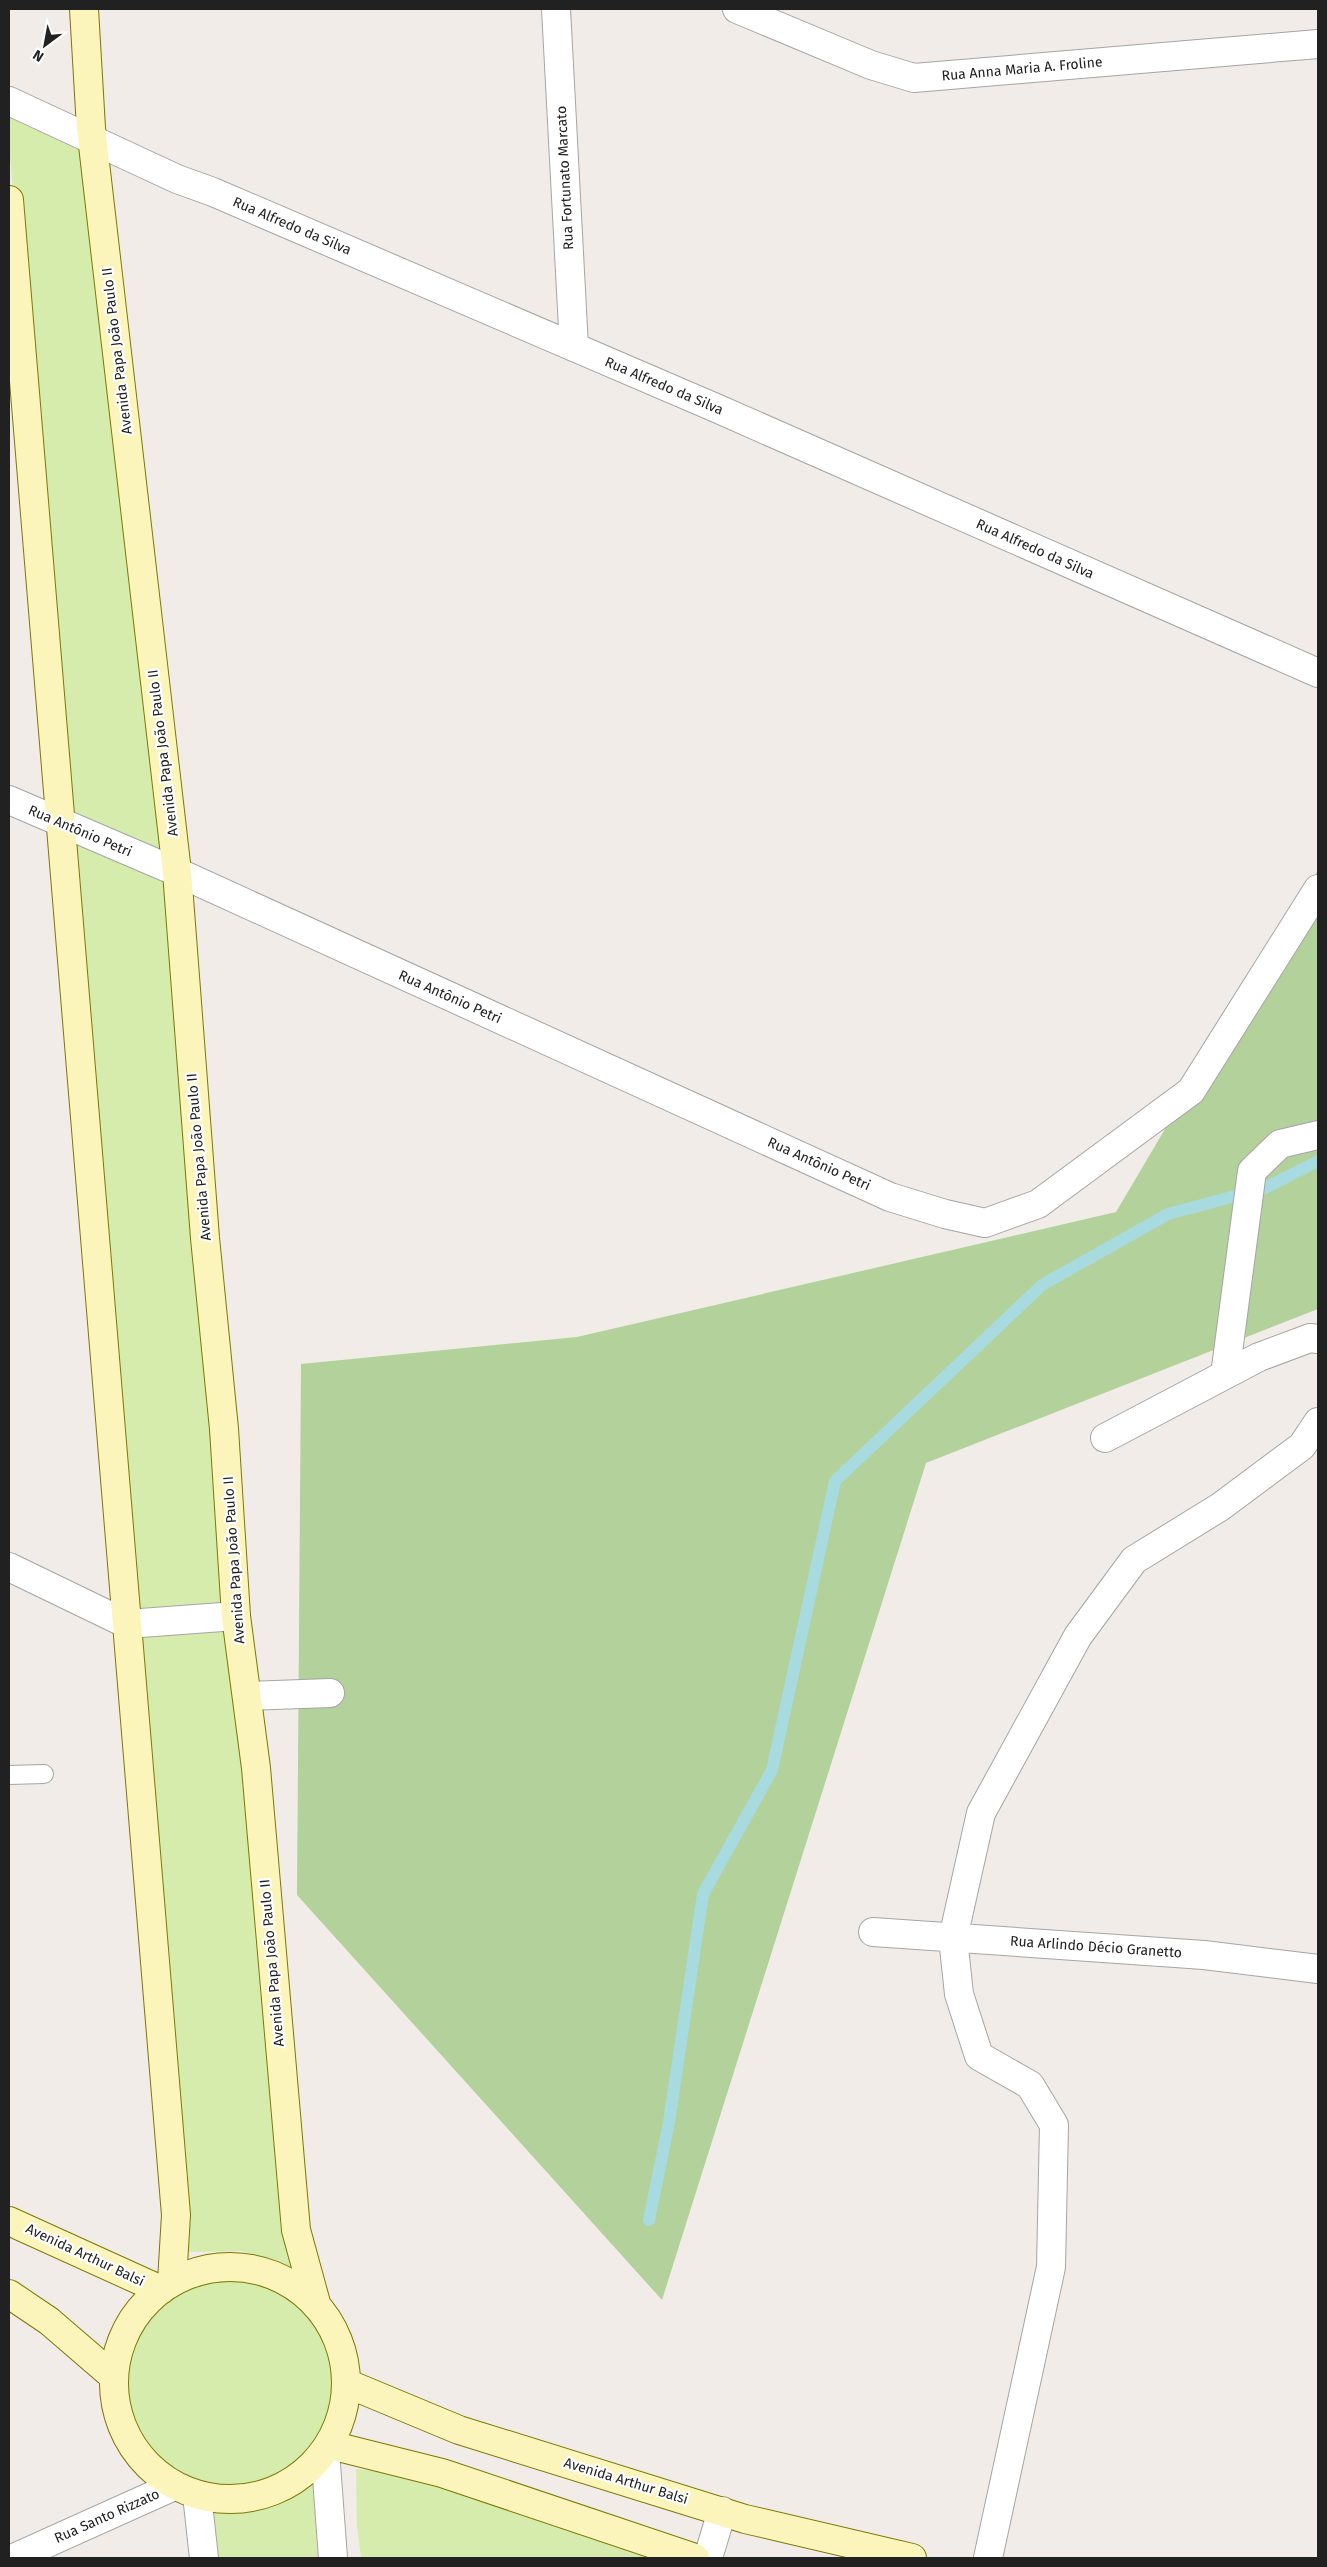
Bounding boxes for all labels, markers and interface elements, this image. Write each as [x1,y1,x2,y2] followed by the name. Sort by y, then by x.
[20,20,70,70] north arrow
[30,46,47,65] text: N
[941,53,1103,85] street label: Rua Anna Maria A. Froline
[553,105,577,251] street label: Rua Fortunato Marcato
[230,193,354,259] street label: Rua Alfredo da Silva
[98,267,136,435] street label: Avenida Papa João Paulo II
[602,353,726,419] street label: Rua Alfredo da Silva
[973,515,1097,583] street label: Rua Alfredo da Silva
[144,669,182,837] street label: Avenida Papa João Paulo II
[26,801,134,861] street label: Rua Antônio Petri
[396,967,504,1027] street label: Rua Antônio Petri
[183,1073,215,1241] street label: Avenida Papa João Paulo II
[765,1134,873,1194] street label: Rua Antônio Petri
[220,1476,248,1644] street label: Avenida Papa João Paulo II
[256,1879,288,2047] street label: Avenida Papa João Paulo II
[1009,1933,1183,1961] street label: Rua Arlindo Décio Granetto
[23,2220,147,2290] street label: Avenida Arthur Balsi
[562,2454,690,2508] street label: Avenida Arthur Balsi
[52,2485,162,2547] street label: Rua Santo Rizzato

